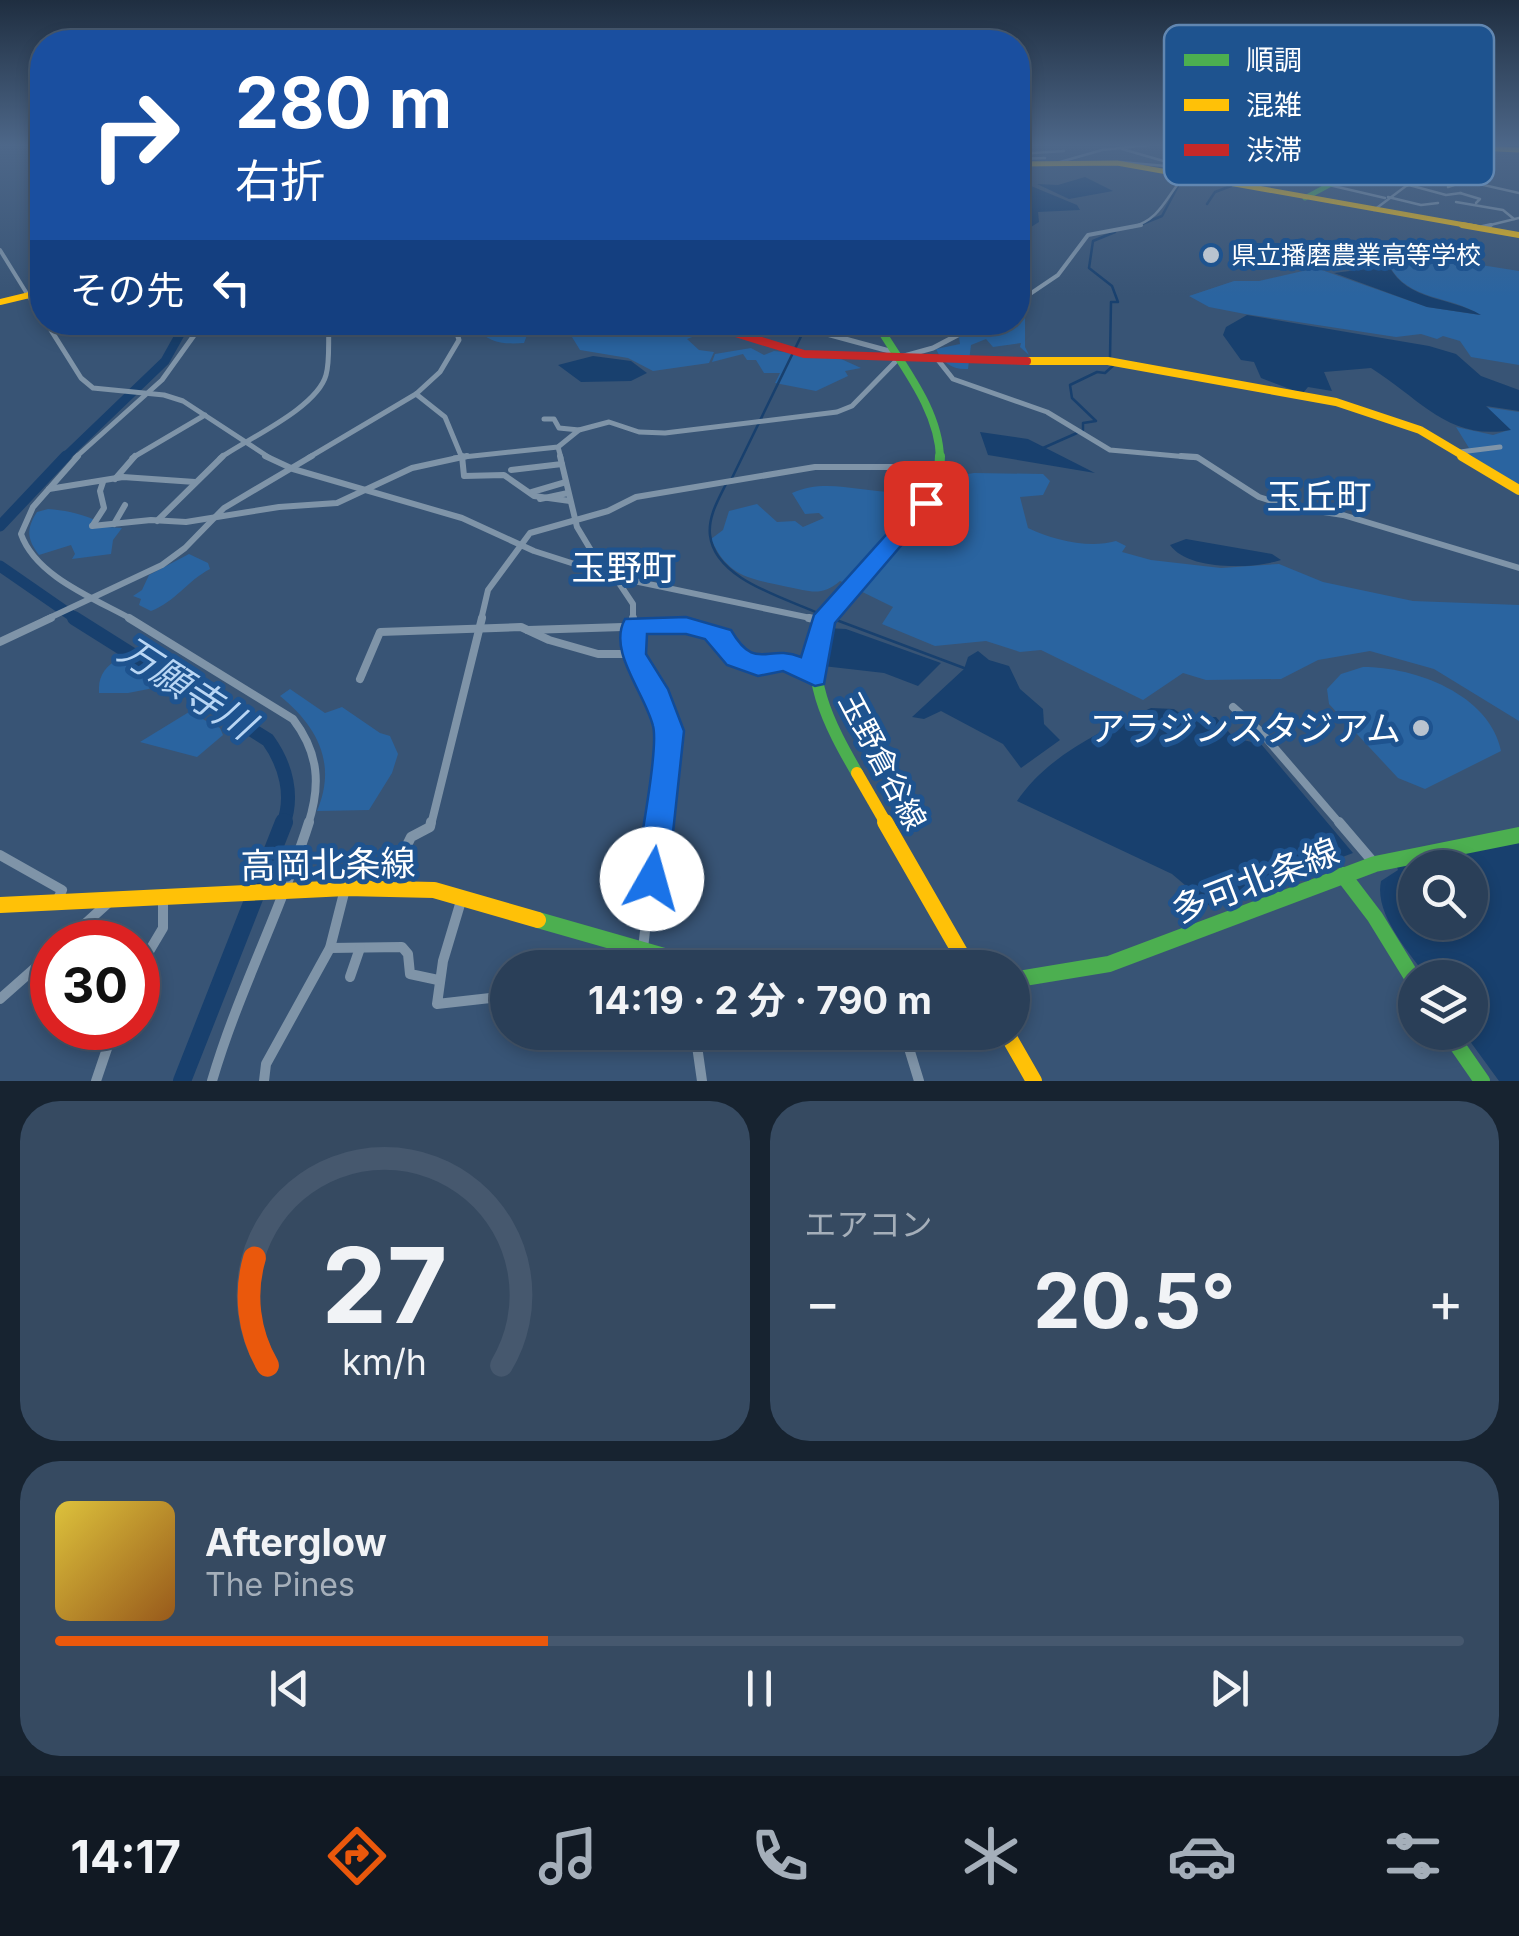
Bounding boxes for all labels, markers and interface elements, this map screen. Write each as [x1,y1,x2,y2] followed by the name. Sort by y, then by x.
[1164,25,1494,185] legend
[1246,43,1302,77] text: 順調
[235,60,452,145] text: 280 m
[70,70,200,200] icon: right
[1246,88,1302,122] text: 混雑
[1246,133,1302,167] text: 渋滞
[235,153,325,208] text: 右折
[1231,240,1481,270] place label: 県立播磨農業高等学校
[1200,244,1222,266] marker: 県立播磨農業高等学校
[204,260,259,315] icon: left
[70,267,184,313] text: その先
[884,461,969,546] pin
[1266,475,1372,517] district label: 玉丘町
[899,476,954,531] icon: arrive
[571,546,677,588] district label: 玉野町
[111,626,267,750] water label: 万願寺川
[832,686,934,836] street label: 玉野倉谷線
[1090,707,1401,749] place label: アラジンスタジアム
[1410,717,1432,739] marker: アラジンスタジアム
[600,827,704,931] position arrow
[1166,829,1344,931] street label: 多可北条線
[240,841,416,887] street label: 高岡北条線
[1398,850,1488,1050] map controls
[1398,850,1488,940] button: search
[30,920,160,1050] speed limit sign: 30
[1398,960,1488,1050] button: layers
[588,977,932,1023] text: 14:19 · 2 分 · 790 m
[805,1205,933,1244] text: エアコン
[322,1222,448,1348] text: 27
[1033,1255,1235,1346] text: 20.5°
[805,1269,841,1335] text: −
[1428,1269,1464,1335] text: +
[342,1340,427,1384] text: km/h
[205,1519,387,1565] text: Afterglow
[205,1565,355,1604] text: The Pines
[262,1661,317,1716] icon: previous
[732,1661,787,1716] icon: pause
[1202,1661,1257,1716] icon: next
[322,1821,392,1891] icon: directions
[533,1821,603,1891] icon: music
[745,1821,815,1891] icon: phone
[956,1821,1026,1891] icon: climate
[1167,1821,1237,1891] icon: car
[1378,1821,1448,1891] icon: filters
[71,1829,181,1884] text: 14:17

